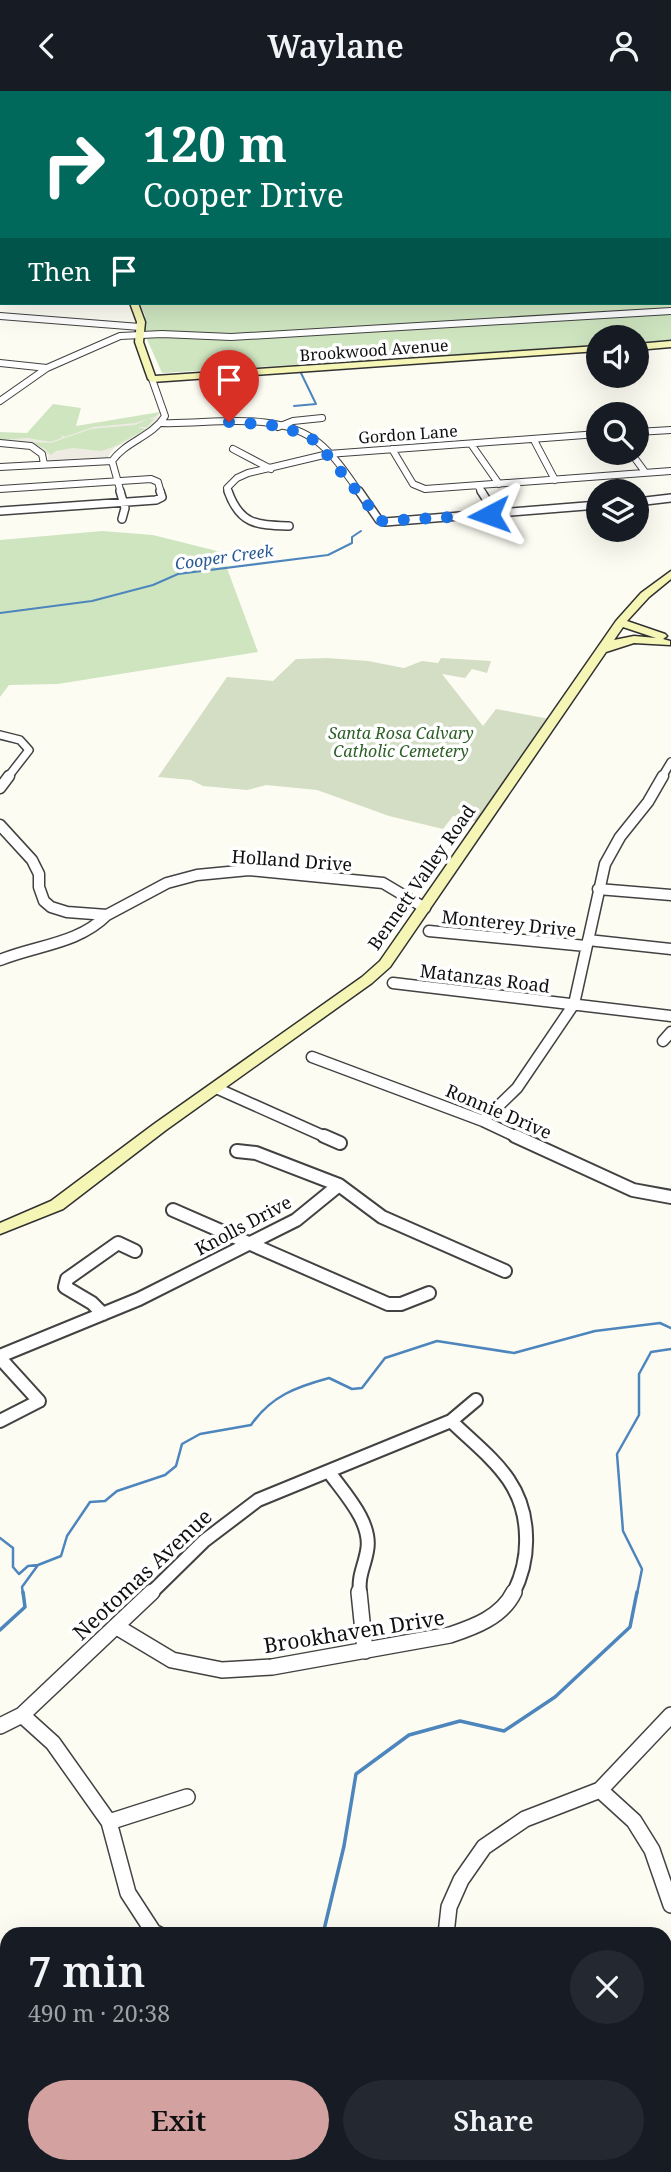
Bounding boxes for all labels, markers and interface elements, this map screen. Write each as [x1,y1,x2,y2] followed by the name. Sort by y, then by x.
[267,24,404,67] text: Waylane
[28,27,66,65] icon: back
[605,27,643,65] icon: person
[143,110,287,176] text: 120 m
[28,119,119,210] icon: right
[143,173,344,216] text: Cooper Drive
[105,252,143,290] icon: arrive
[28,253,91,289] text: Then
[586,325,649,542] map controls
[586,325,649,388] button: sound
[299,334,449,366] street label: Brookwood Avenue
[199,350,259,422] pin
[210,361,248,399] icon: arrive
[586,402,649,465] button: search
[358,420,458,448] street label: Gordon Lane
[452,478,526,552] position arrow
[586,479,649,542] button: layers
[173,539,276,575] water label: Cooper Creek
[328,722,474,762] park label: Santa Rosa Calvary Catholic Cemetery
[362,800,480,954] street label: Bennett Valley Road
[231,844,353,876] street label: Holland Drive
[441,904,577,942] street label: Monterey Drive
[419,958,551,998] street label: Matanzas Road
[442,1078,556,1144] street label: Ronnie Drive
[191,1190,295,1260] street label: Knolls Drive
[66,1502,218,1646] street label: Neotomas Avenue
[261,1603,447,1659] street label: Brookhaven Drive
[28,1942,145,1999] text: 7 min
[570,1950,644,2024] button: close
[28,1997,170,2029] text: 490 m · 20:38
[28,2080,329,2160] button: Exit
[343,2080,644,2160] button: Share

